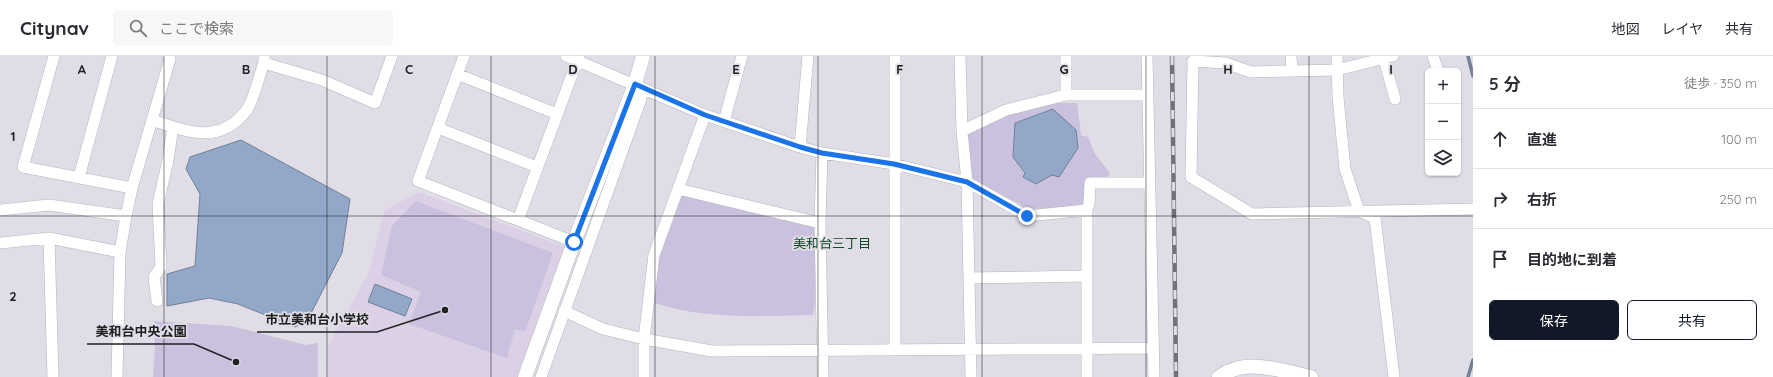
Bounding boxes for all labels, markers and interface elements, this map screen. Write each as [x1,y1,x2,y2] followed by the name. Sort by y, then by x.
[113,10,393,46] search box
[20,16,89,40] text: Citynav
[127,17,149,39] icon: search
[159,19,234,38] text: ここで検索
[1611,20,1639,38] text: 地図
[1661,20,1703,38] text: レイヤ
[1725,20,1753,38] text: 共有
[78,61,87,77] text: A
[242,61,250,77] text: B
[405,61,413,77] text: C
[568,61,578,77] text: D
[732,61,740,77] text: E
[896,61,904,77] text: F
[1059,61,1069,77] text: G
[1223,61,1233,77] text: H
[1389,61,1393,77] text: I
[1425,68,1461,176] map controls
[1425,68,1461,104] button: +
[1489,73,1521,94] text: 5 分
[1684,75,1757,91] text: 徒歩 · 350 m
[1425,104,1461,140] button: −
[10,128,16,144] text: 1
[1489,128,1511,150] icon: ahead
[1527,130,1557,149] text: 直進
[1721,131,1757,147] text: 100 m
[1425,140,1461,176] button: layers
[1489,188,1511,210] icon: right
[1527,190,1557,209] text: 右折
[1720,191,1757,207] text: 250 m
[1018,207,1036,225] route end
[565,233,583,251] route start
[793,235,871,251] district label: 美和台三丁目
[1489,248,1511,270] icon: arrive
[1527,250,1617,269] text: 目的地に到着
[9,288,17,304] text: 2
[1489,300,1619,340] button: 保存
[1627,300,1757,340] button: 共有
[257,307,377,332] callout: 市立美和台小学校
[265,311,369,327] text: 市立美和台小学校
[87,319,194,344] callout: 美和台中央公園
[95,323,187,339] text: 美和台中央公園

